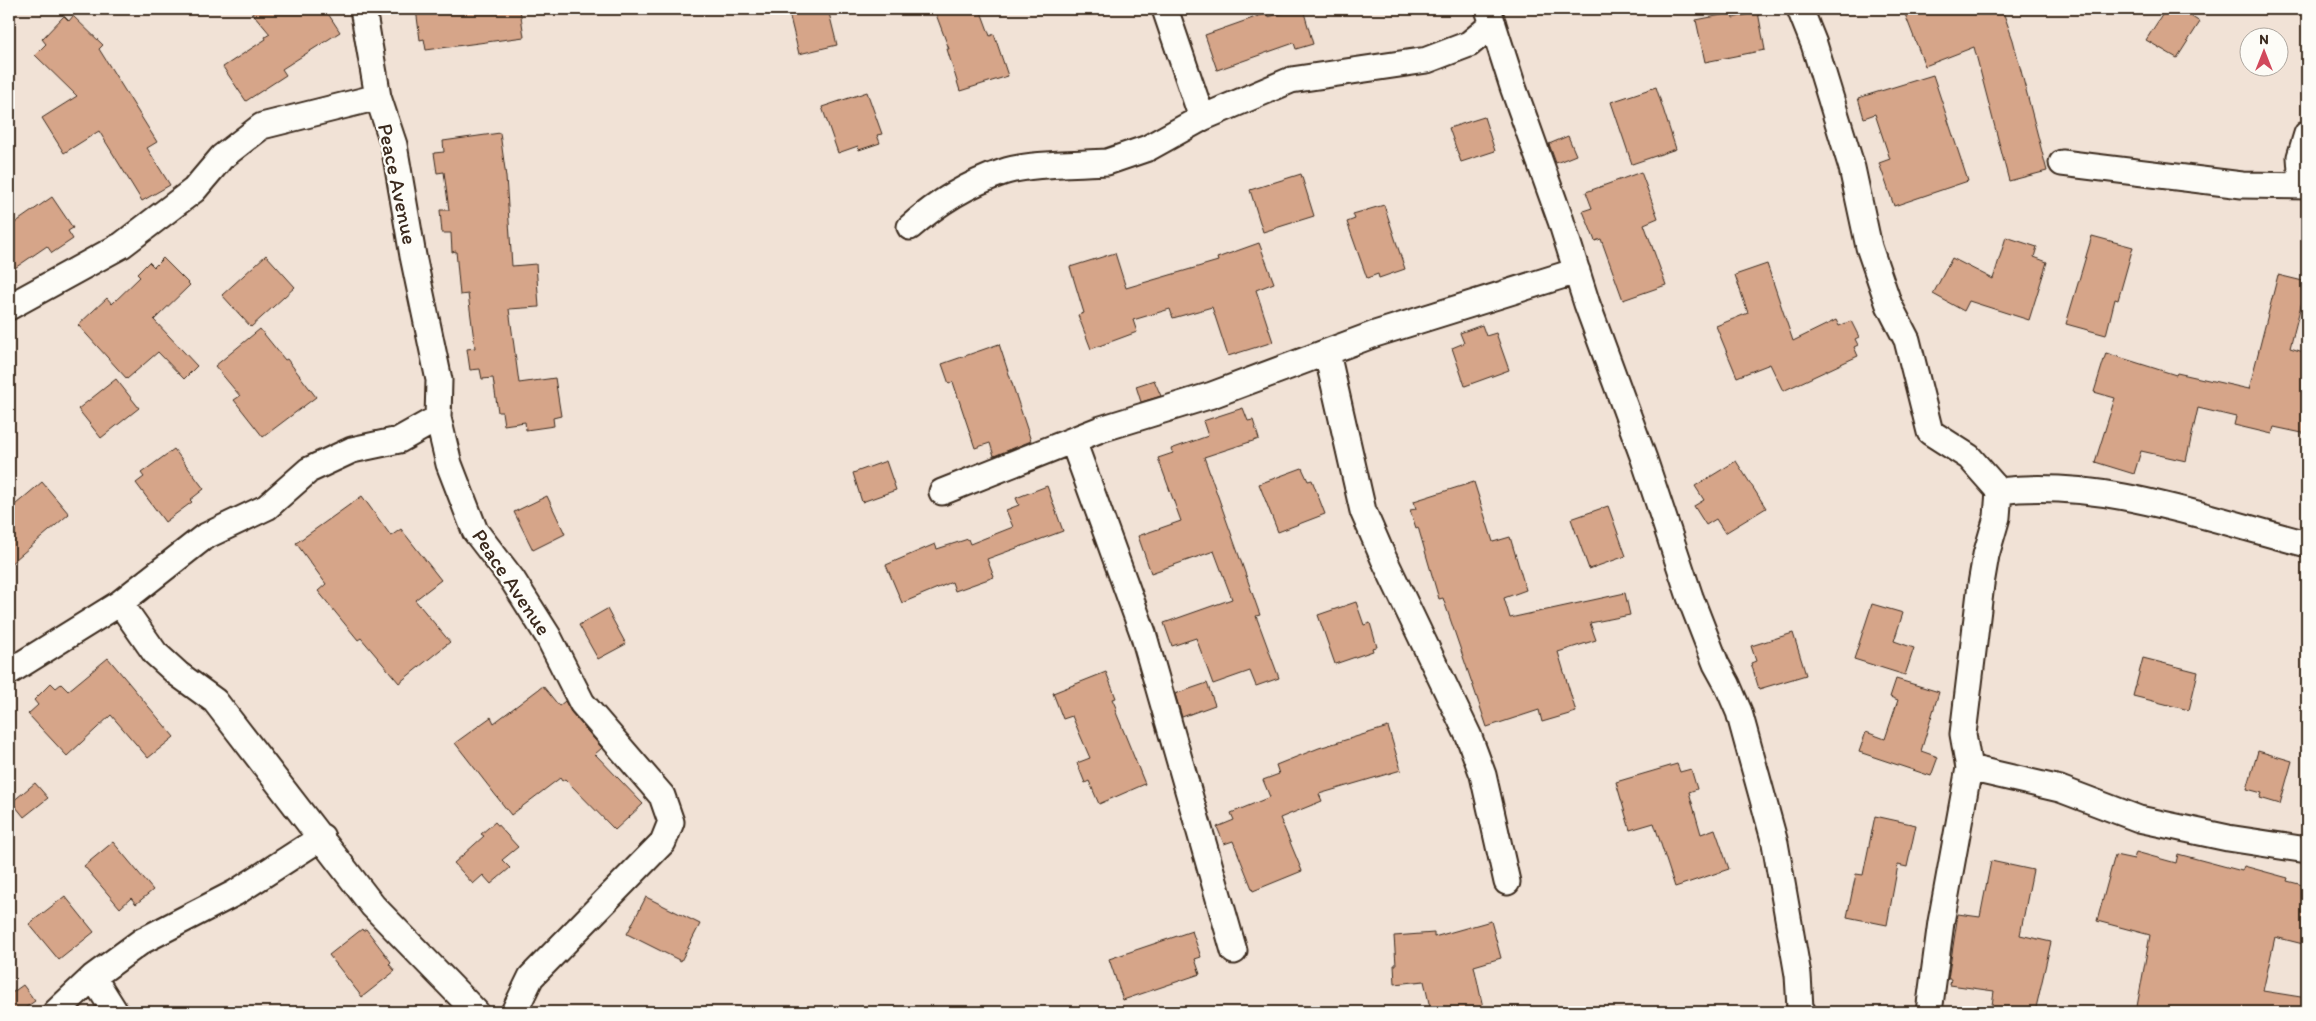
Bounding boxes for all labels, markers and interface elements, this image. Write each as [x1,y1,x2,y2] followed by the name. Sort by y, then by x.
[2238,28,2288,78] north arrow
[2259,31,2269,48] text: N
[373,121,423,247] street label: Peace Avenue
[467,524,557,640] street label: Peace Avenue

